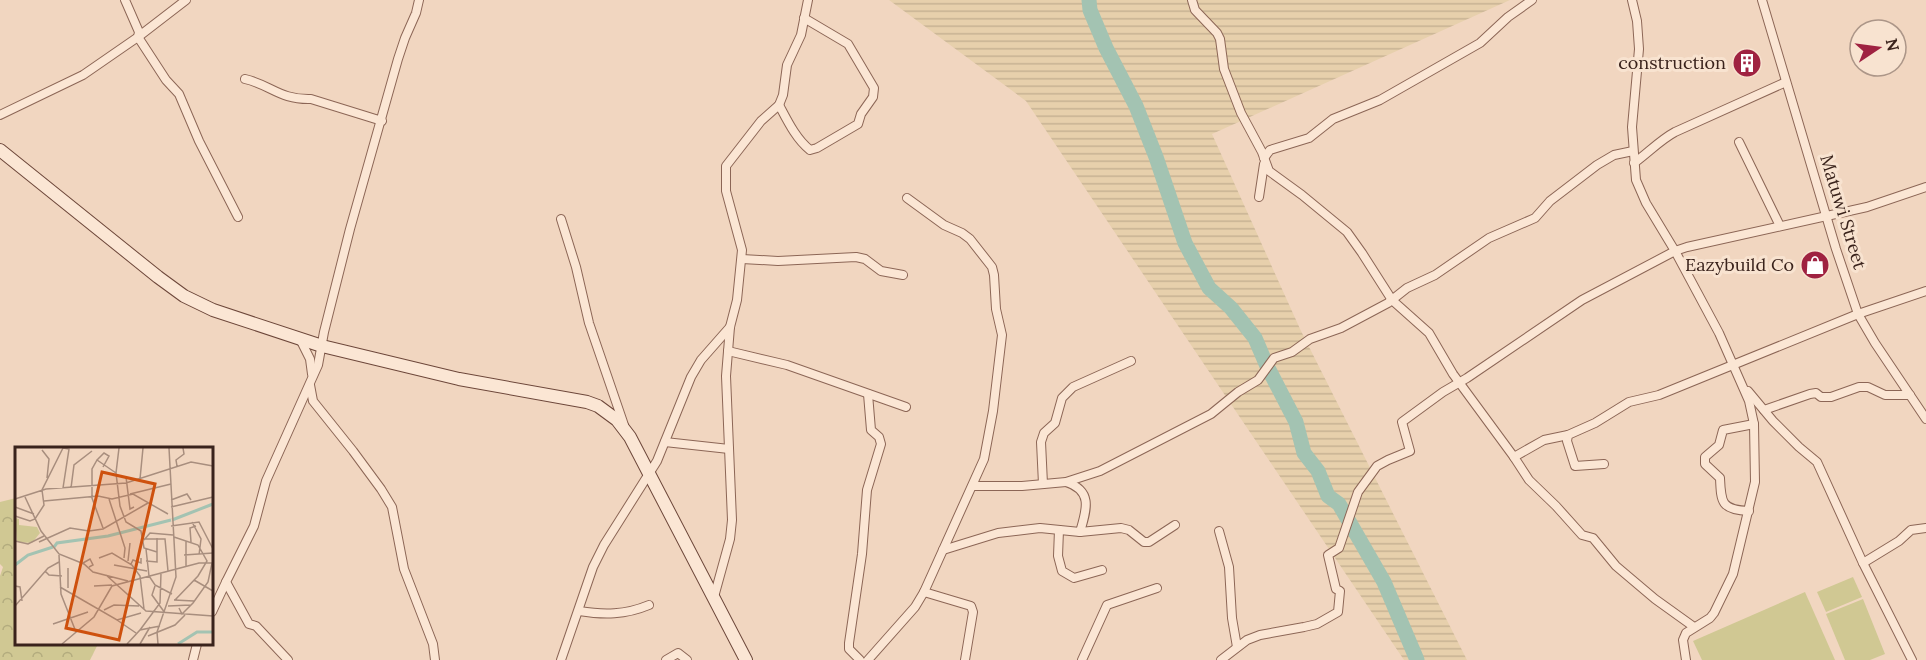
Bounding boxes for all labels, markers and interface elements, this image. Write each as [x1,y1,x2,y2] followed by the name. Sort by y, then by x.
[1848,18,1908,78] north arrow
[1881,36,1904,53] text: N
[1731,47,1763,79] building icon: construction
[1618,51,1726,74] place label: construction
[1815,152,1872,272] street label: Matuwi Street
[1799,249,1831,281] shop icon: Eazybuild Co
[1685,253,1794,276] place label: Eazybuild Co
[15,447,213,645] inset map

